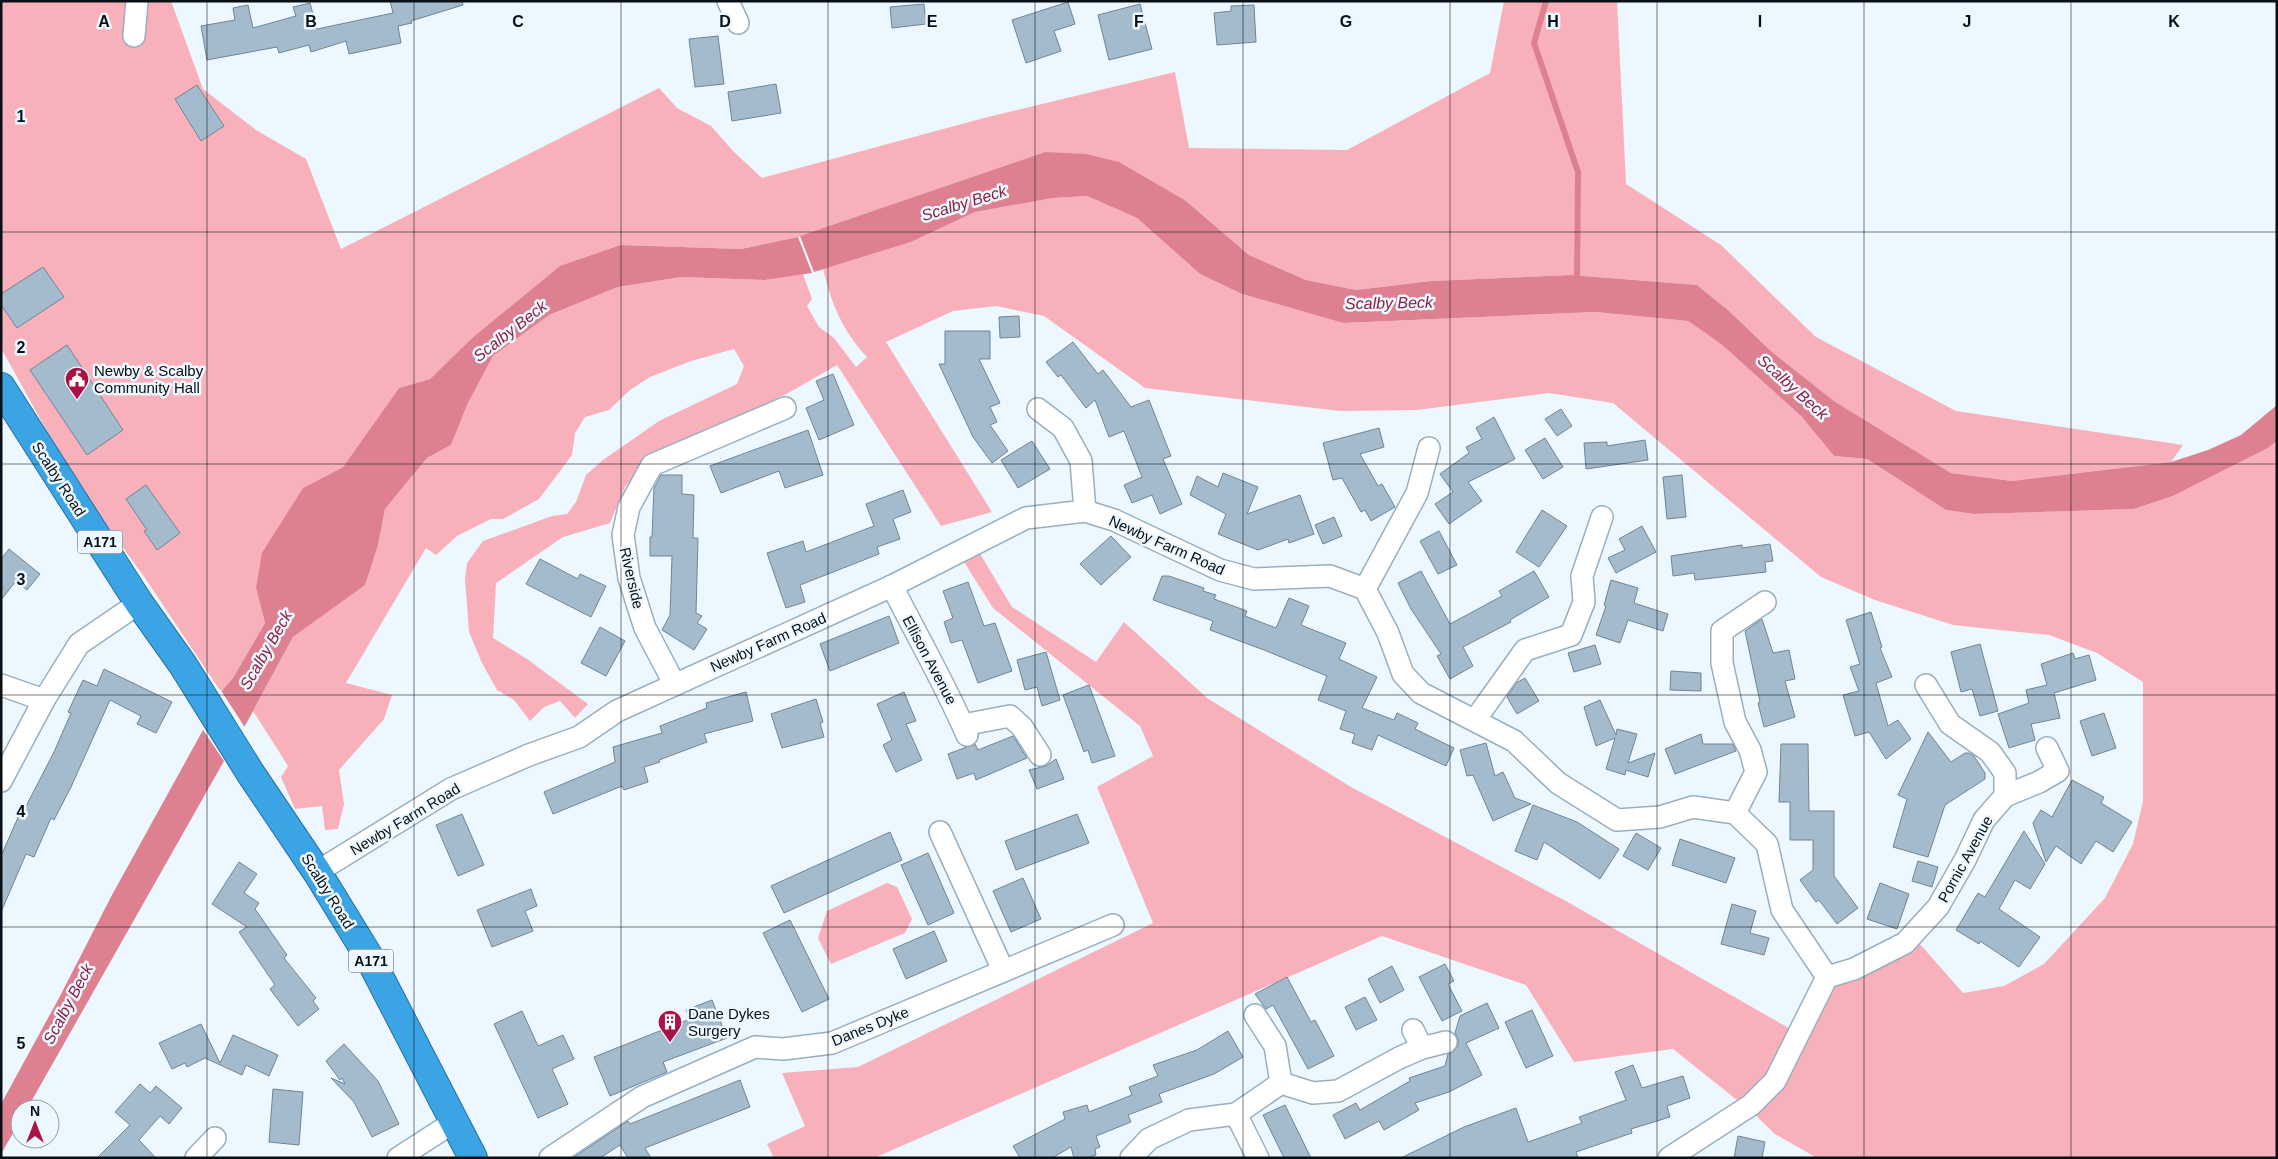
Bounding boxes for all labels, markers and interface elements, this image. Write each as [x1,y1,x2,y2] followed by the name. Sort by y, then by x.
[98,13,110,30] text: A
[305,13,317,30] text: B
[512,13,524,30] text: C
[719,13,731,30] text: D
[927,13,938,30] text: E
[1134,13,1144,30] text: F
[1340,13,1352,30] text: G
[1547,13,1559,30] text: H
[1758,13,1762,30] text: I
[1963,13,1971,30] text: J
[2168,13,2180,30] text: K
[17,108,26,125] text: 1
[919,182,1010,224] water label: Scalby Beck
[1345,294,1434,312] water label: Scalby Beck
[470,297,551,365] water label: Scalby Beck
[17,339,26,356] text: 2
[1755,351,1832,423] water label: Scalby Beck
[94,362,204,396] place label: Newby & Scalby Community Hall
[64,366,90,400] public building icon: Newby & Scalby Community Hall
[29,439,89,519] street label: Scalby Road
[1106,512,1228,578] street label: Newby Farm Road
[78,530,122,554] road number: A171
[617,546,647,610] street label: Riverside
[17,571,26,588] text: 3
[237,607,296,692] water label: Scalby Beck
[707,609,829,675] street label: Newby Farm Road
[899,613,961,707] street label: Ellison Avenue
[347,780,463,858] street label: Newby Farm Road
[17,803,26,820] text: 4
[1934,813,1996,905] street label: Pornic Avenue
[298,850,358,932] street label: Scalby Road
[348,949,394,972] road number: A171
[40,960,97,1047] water label: Scalby Beck
[829,1003,911,1049] street label: Danes Dyke
[688,1005,770,1039] place label: Dane Dykes Surgery
[657,1009,683,1043] building icon: Dane Dykes Surgery
[17,1035,26,1052] text: 5
[10,1099,60,1149] north arrow
[30,1103,40,1119] text: N

